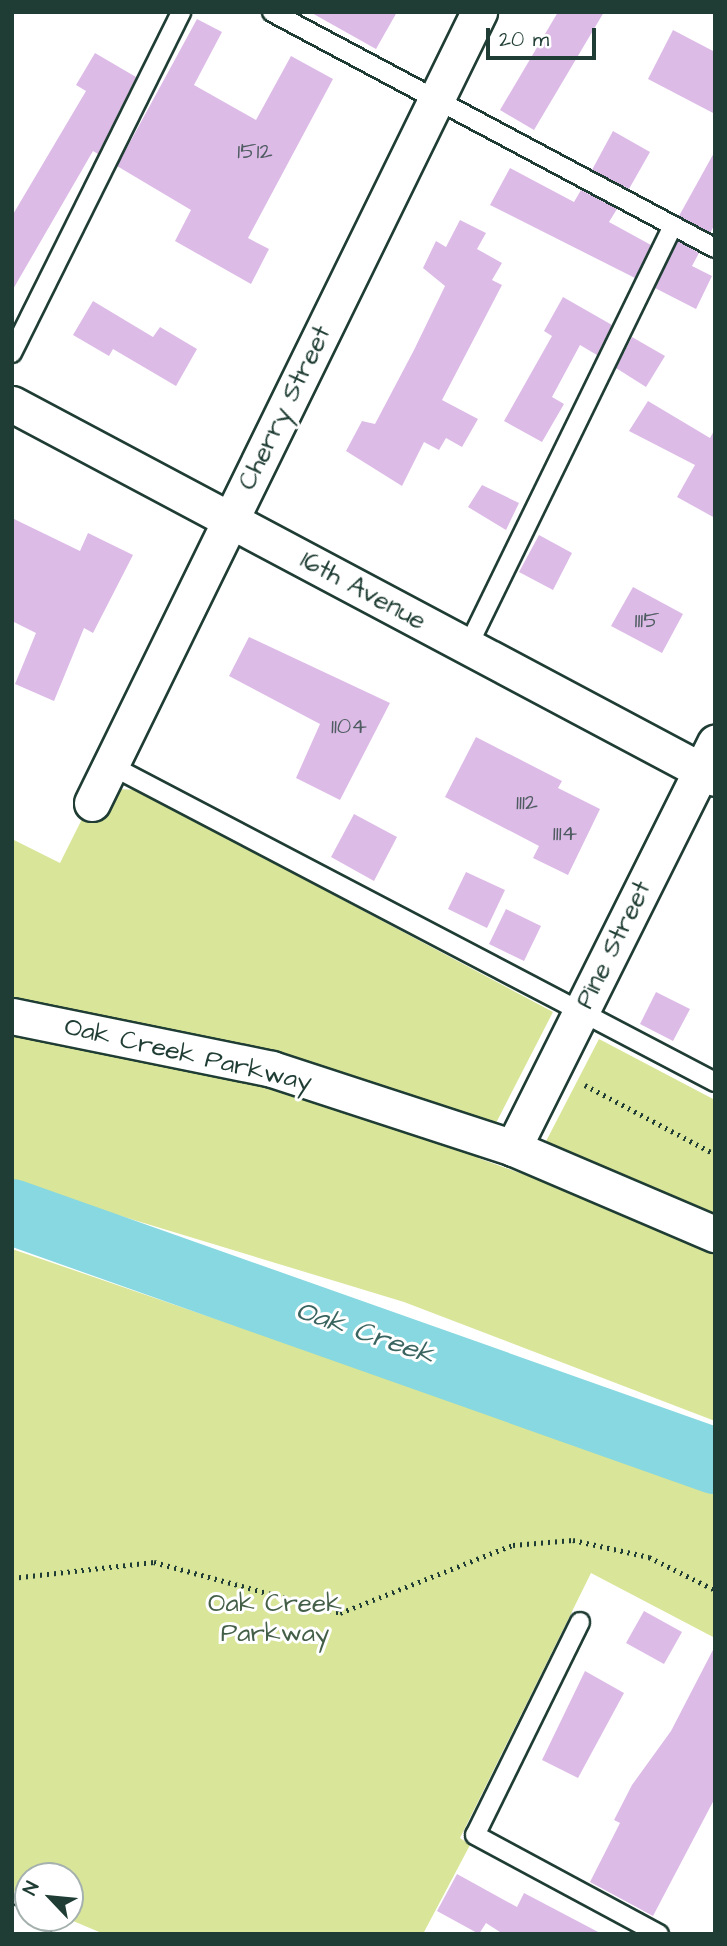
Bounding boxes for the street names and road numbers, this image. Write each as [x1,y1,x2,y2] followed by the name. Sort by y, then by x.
[232,321,338,495] street label: Cherry Street
[295,545,431,637] street label: 16th Avenue
[570,876,658,1014] street label: Pine Street
[61,1011,315,1099] street label: Oak Creek Parkway

